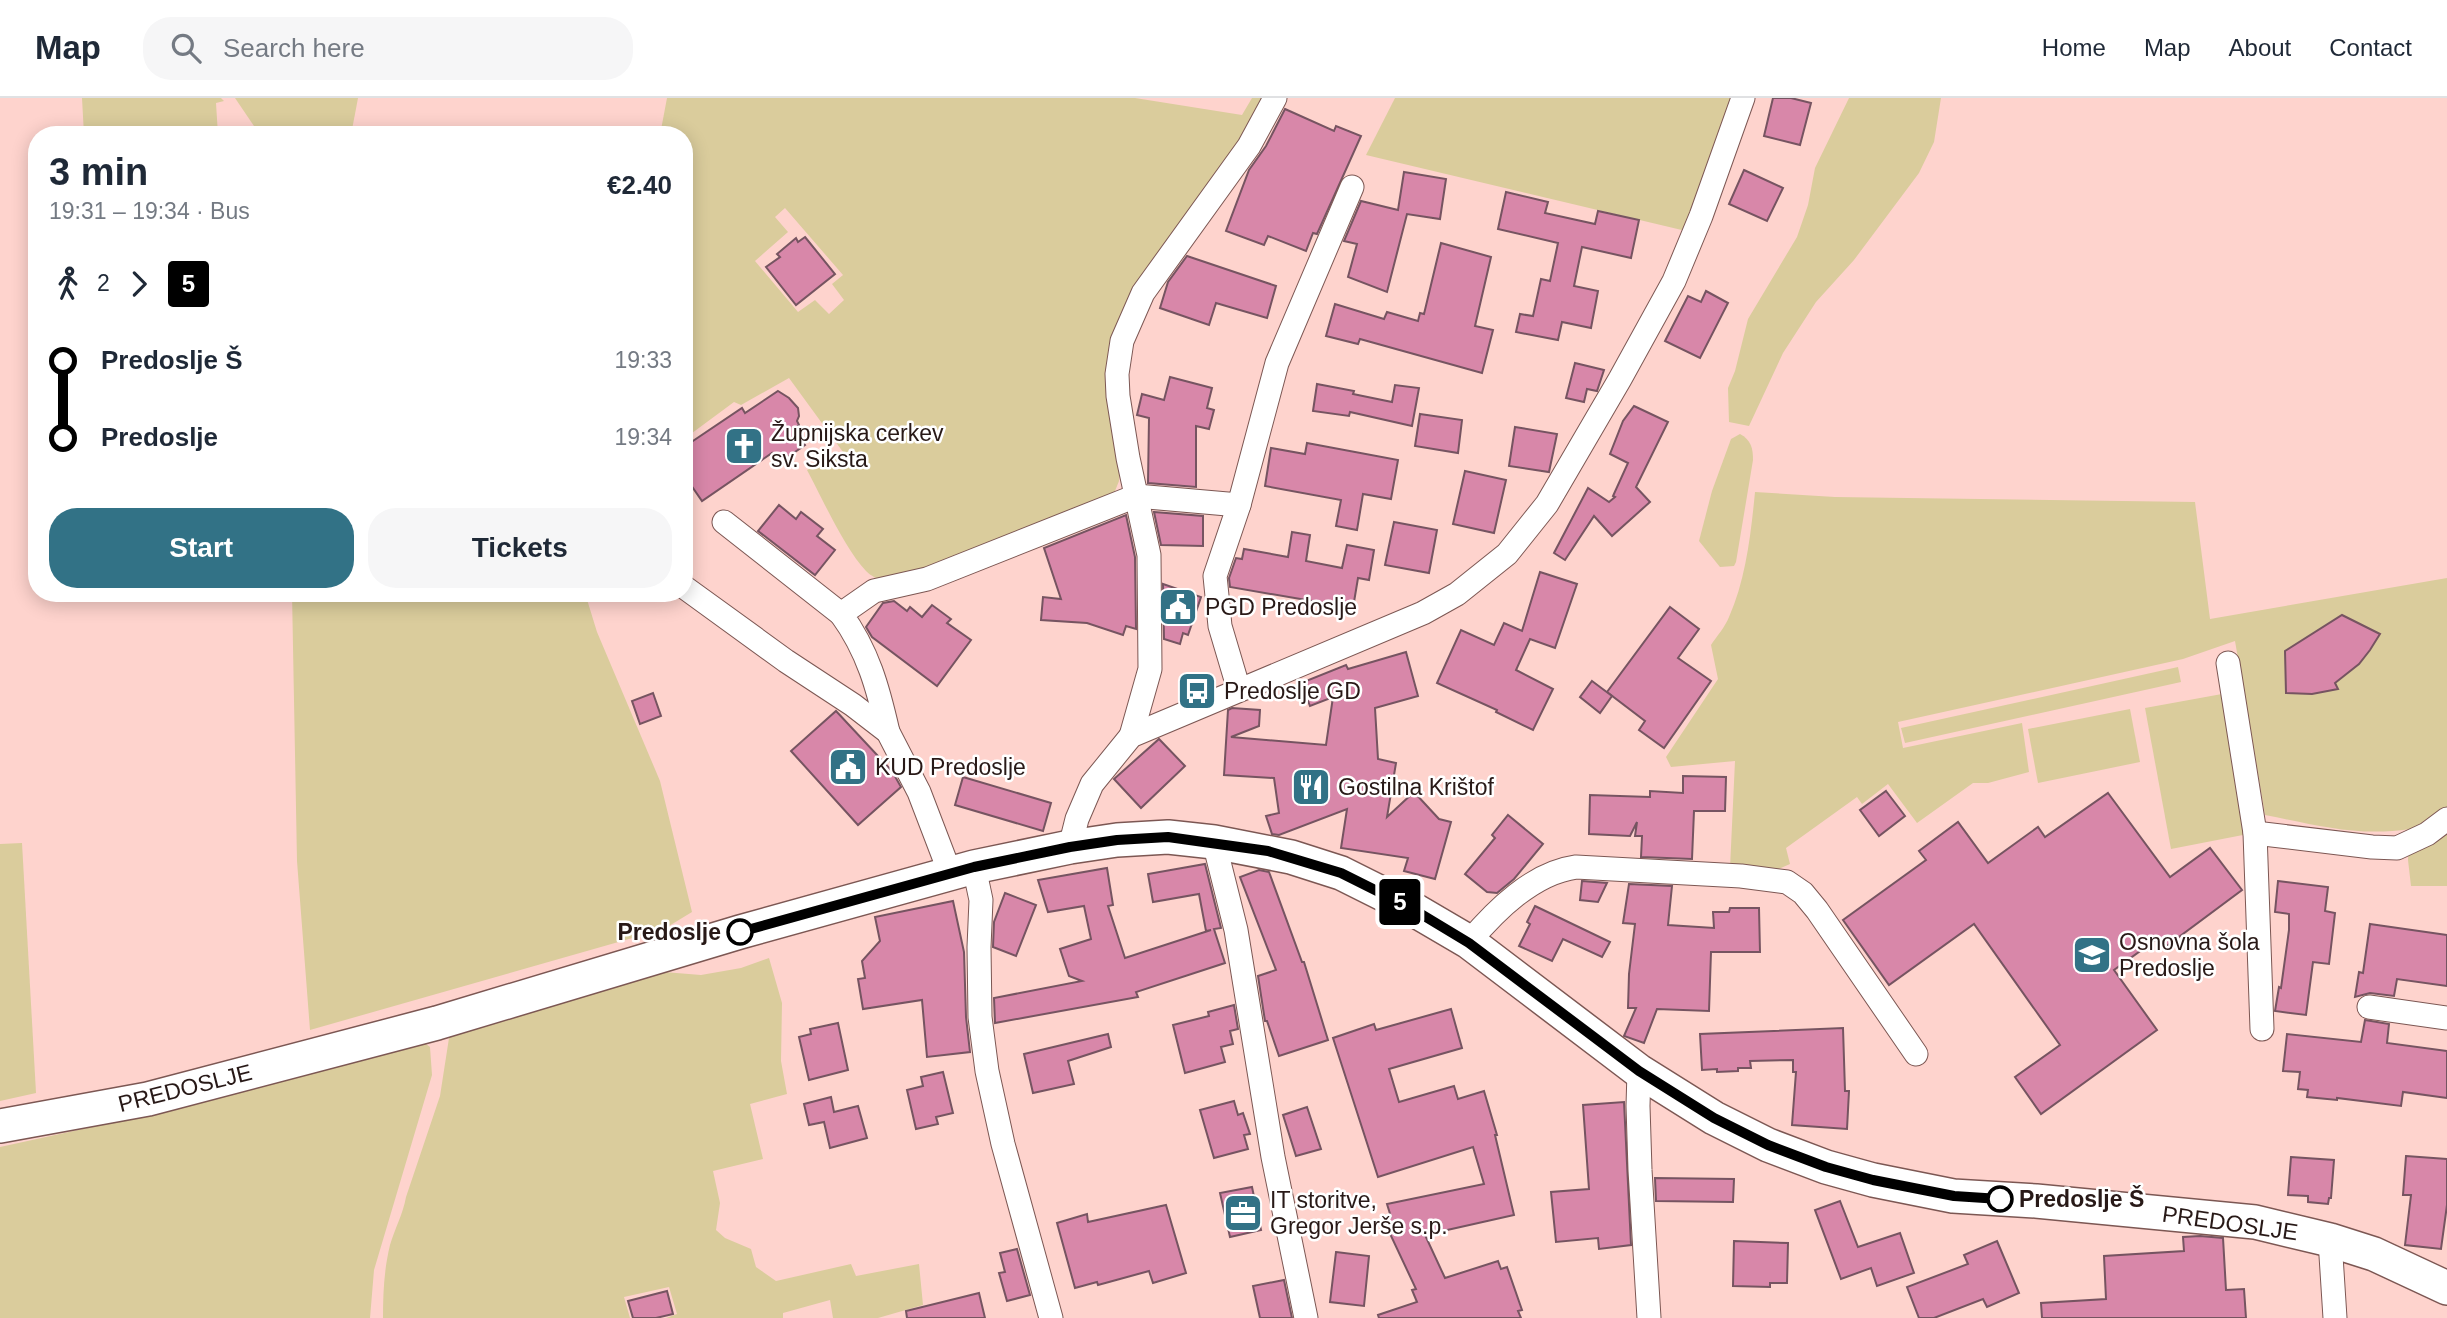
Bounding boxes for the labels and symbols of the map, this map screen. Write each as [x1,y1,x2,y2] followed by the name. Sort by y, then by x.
[771,420,944,472] place label: Župnijska cerkev sv. Siksta
[723,425,765,467] church icon: Župnijska cerkev sv. Siksta
[1157,586,1199,628] public building icon: PGD Predoslje
[1205,594,1357,620] place label: PGD Predoslje
[1176,670,1218,712] bus stop icon: Predoslje GD
[1224,678,1361,704] place label: Predoslje GD
[827,746,869,788] public building icon: KUD Predoslje
[875,754,1026,780] place label: KUD Predoslje
[1290,766,1332,808] restaurant icon: Gostilna Krištof
[1338,774,1495,800] place label: Gostilna Krištof
[1377,879,1423,925] line badge: 5
[617,919,721,945] place label: Predoslje
[727,919,753,945] marker: Predoslje
[2119,929,2260,981] place label: Osnovna šola Predoslje
[2071,934,2113,976] school or university icon: Osnovna šola Predoslje
[116,1059,254,1117] street label: PREDOSLJE
[2019,1185,2144,1212] place label: Predoslje Š
[1987,1186,2013,1212] marker: Predoslje Š
[1270,1187,1448,1239] place label: IT storitve, Gregor Jerše s.p.
[1222,1192,1264,1234] office icon: IT storitve, Gregor Jerše s.p.
[2160,1201,2300,1245] street label: PREDOSLJE

